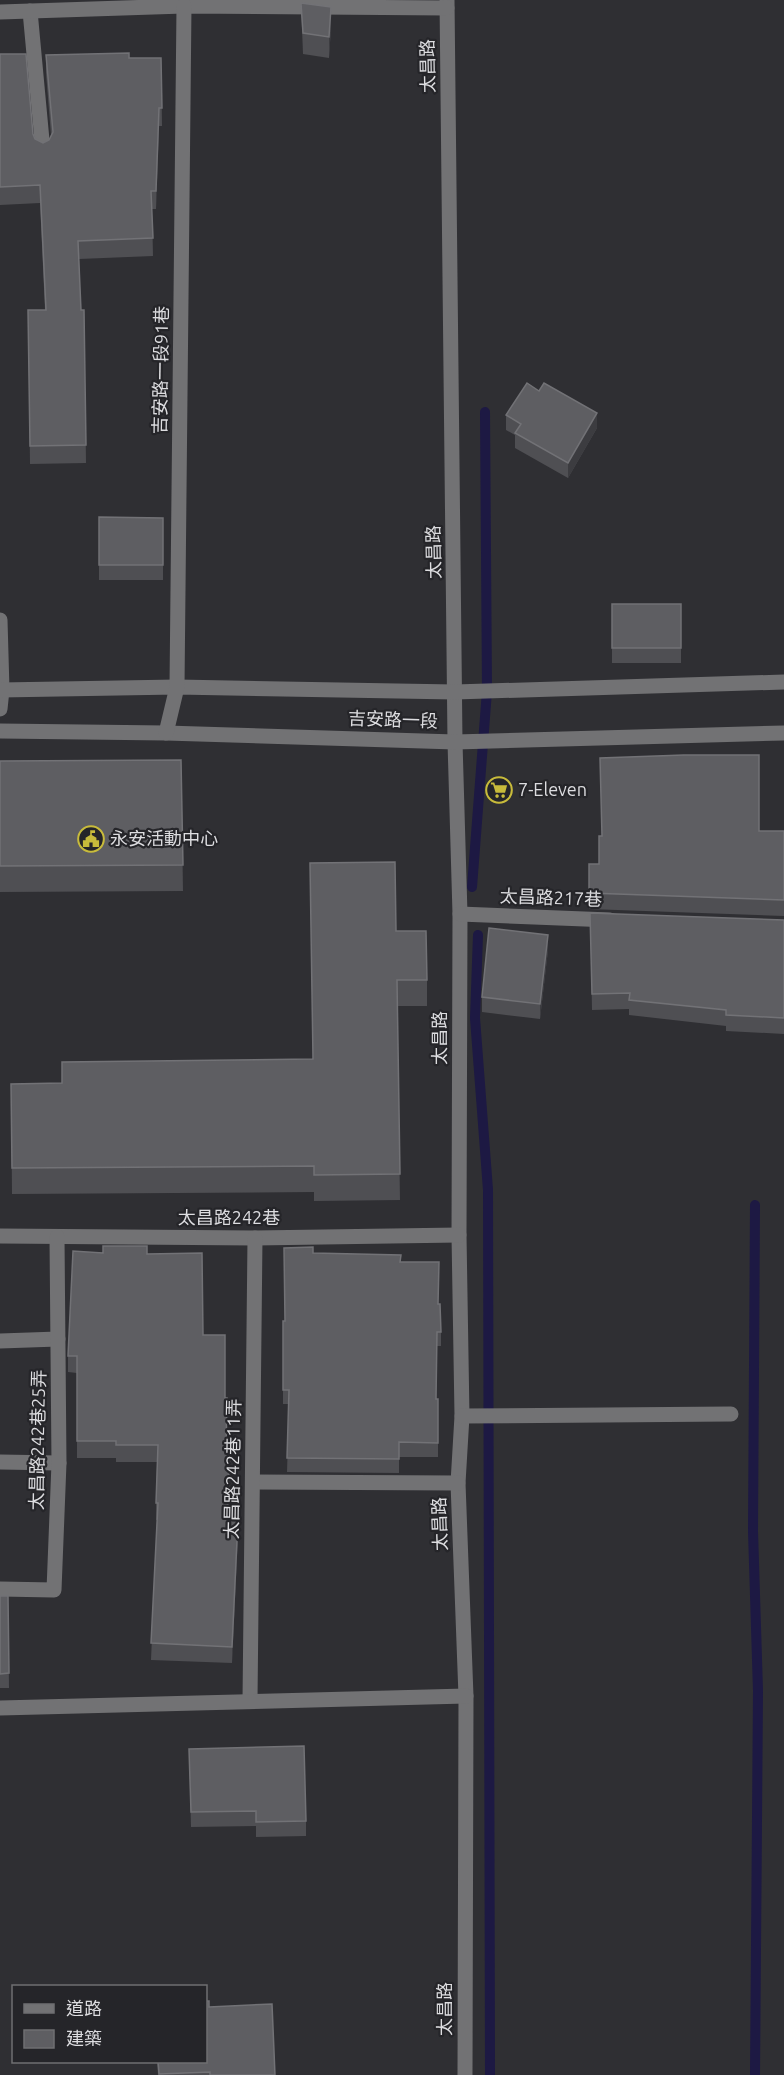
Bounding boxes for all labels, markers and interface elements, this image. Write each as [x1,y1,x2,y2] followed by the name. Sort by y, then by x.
[417,39,437,93] street label: 太昌路
[149,306,171,434] street label: 吉安路一段91巷
[423,525,443,579] street label: 太昌路
[348,707,438,731] street label: 吉安路一段
[484,775,514,805] supermarket icon: 7-Eleven
[518,779,587,799] place label: 7-Eleven
[76,824,106,854] public building icon: 永安活動中心
[110,828,218,848] place label: 永安活動中心
[499,885,603,909] street label: 太昌路217巷
[429,1011,449,1065] street label: 太昌路
[178,1207,280,1227] street label: 太昌路242巷
[26,1369,48,1511] street label: 太昌路242巷25弄
[221,1398,243,1540] street label: 太昌路242巷11弄
[428,1497,450,1551] street label: 太昌路
[434,1982,454,2036] street label: 太昌路
[12,1985,207,2063] legend
[66,1998,102,2018] text: 道路
[66,2028,102,2048] text: 建築

